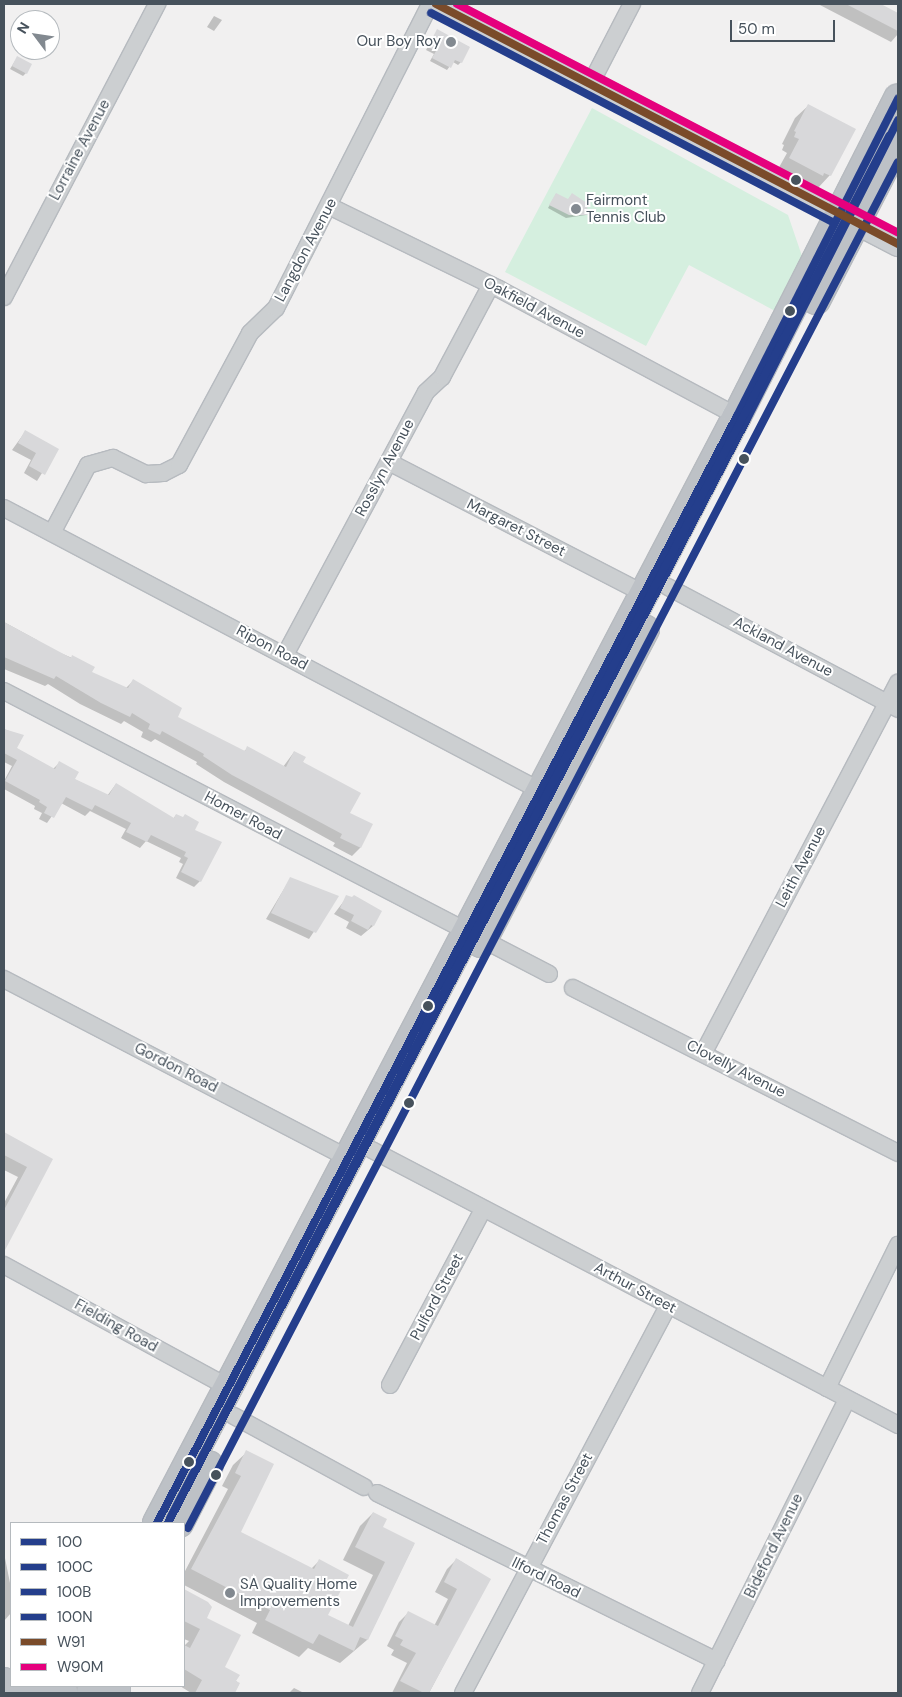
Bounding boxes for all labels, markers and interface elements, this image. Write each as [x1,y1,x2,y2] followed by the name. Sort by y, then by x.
[10,10,60,60] north arrow
[732,10,837,42] scale bar
[13,19,33,37] text: N
[738,19,775,39] text: 50 m
[356,33,441,51] place label: Our Boy Roy
[445,36,457,48] marker: Our Boy Roy
[46,97,114,203] street label: Lorraine Avenue
[791,175,801,185] unlabelled marker
[586,191,666,226] place label: Fairmont Tennis Club
[271,195,341,305] street label: Langdon Avenue
[570,203,582,215] marker: Fairmont Tennis Club
[480,274,588,342] street label: Oakfield Avenue
[785,306,795,316] unlabelled marker
[352,416,418,520] street label: Rosslyn Avenue
[739,454,749,464] unlabelled marker
[464,495,568,561] street label: Margaret Street
[730,613,836,681] street label: Ackland Avenue
[233,622,311,674] street label: Ripon Road
[201,788,285,844] street label: Homer Road
[772,823,830,911] street label: Leith Avenue
[423,1001,433,1011] unlabelled marker
[684,1036,788,1102] street label: Clovelly Avenue
[131,1039,221,1097] street label: Gordon Road
[404,1098,414,1108] unlabelled marker
[407,1251,467,1343] street label: Pulford Street
[591,1259,679,1317] street label: Arthur Street
[71,1296,161,1356] street label: Fielding Road
[533,1450,597,1548] street label: Thomas Street
[184,1457,194,1467] unlabelled marker
[211,1470,221,1480] unlabelled marker
[741,1491,807,1601] street label: Bideford Avenue
[10,1522,185,1687] legend
[57,1532,82,1552] text: 100
[509,1554,583,1602] street label: Ilford Road
[57,1557,93,1577] text: 100C
[240,1575,357,1610] place label: SA Quality Home Improvements
[57,1582,91,1602] text: 100B
[224,1587,236,1599] marker: SA Quality Home Improvements
[57,1607,93,1627] text: 100N
[57,1632,85,1652] text: W91
[57,1657,103,1677] text: W90M

